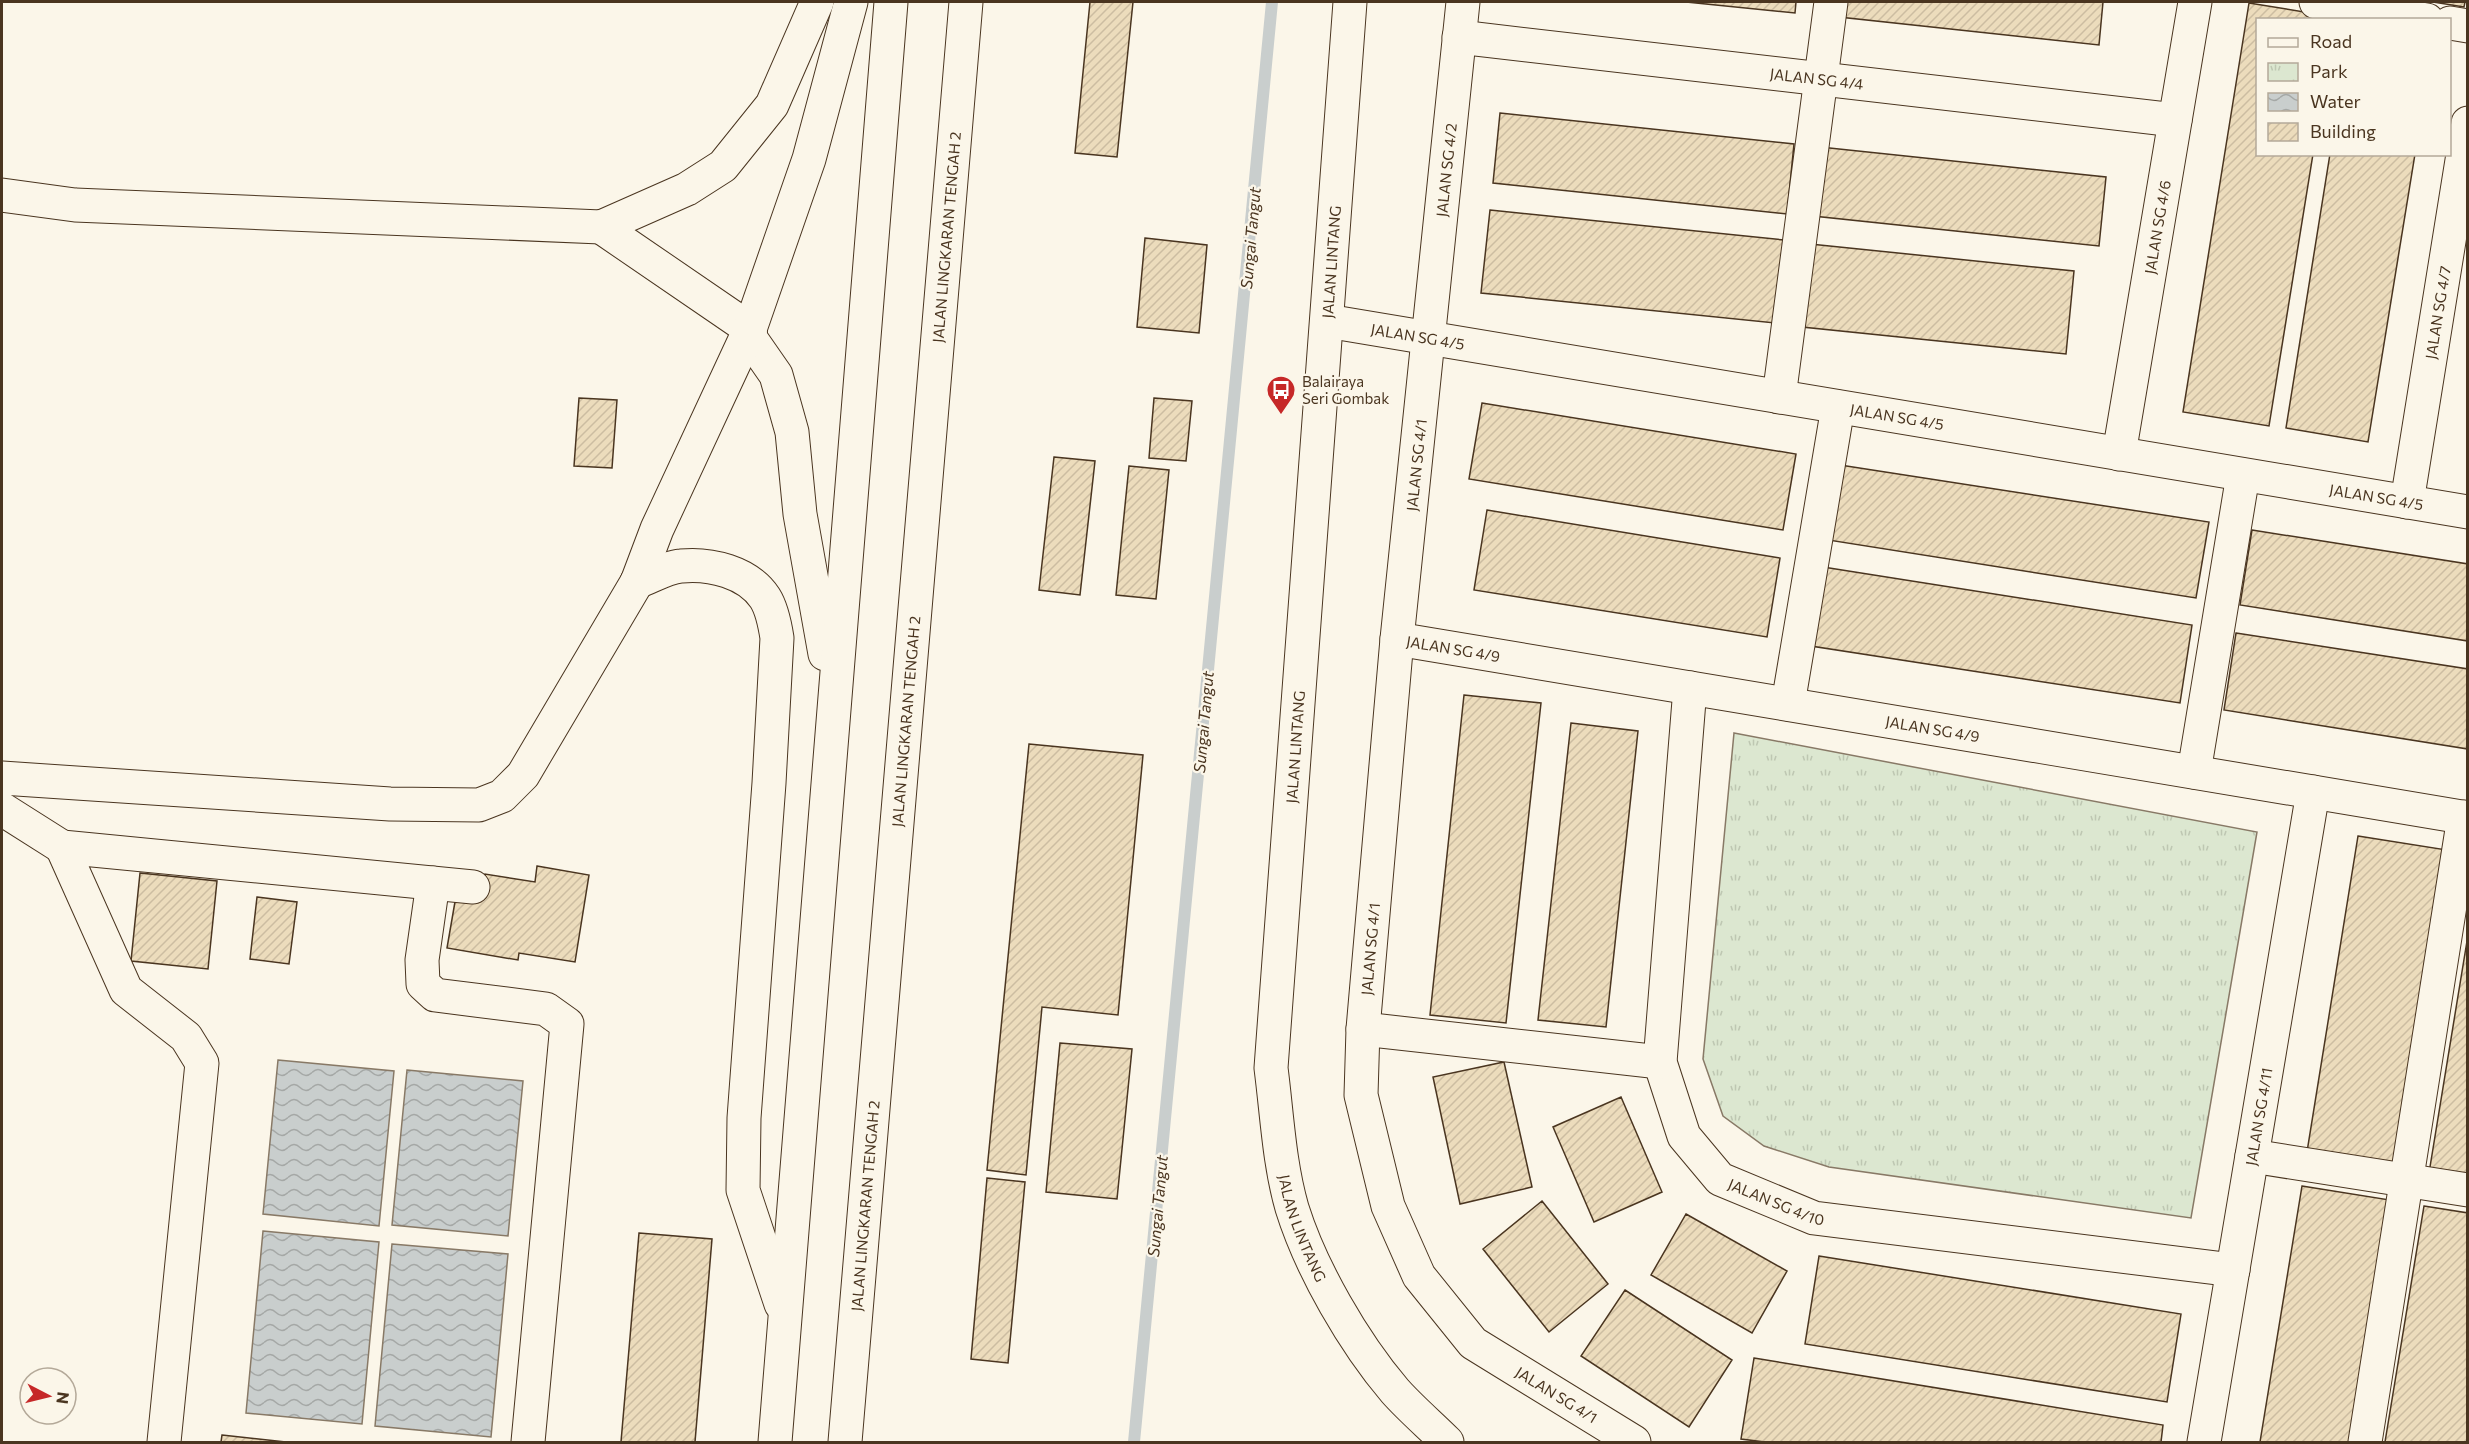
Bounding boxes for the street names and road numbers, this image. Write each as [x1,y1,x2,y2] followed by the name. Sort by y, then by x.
[1769,64,1864,93] street label: JALAN SG 4/4
[1432,122,1460,218] street label: JALAN SG 4/2
[928,131,964,343] street label: JALAN LINGKARAN TENGAH 2
[2140,179,2174,275] street label: JALAN SG 4/6
[1318,205,1344,319] street label: JALAN LINTANG
[2421,264,2454,360] street label: JALAN SG 4/7
[1369,319,1466,353] street label: JALAN SG 4/5
[1849,400,1945,433] street label: JALAN SG 4/5
[1402,418,1430,512] street label: JALAN SG 4/1
[2328,480,2425,513] street label: JALAN SG 4/5
[888,615,923,828] street label: JALAN LINGKARAN TENGAH 2
[1405,632,1502,665] street label: JALAN SG 4/9
[1282,690,1308,804] street label: JALAN LINTANG
[1884,712,1981,745] street label: JALAN SG 4/9
[1357,902,1383,996] street label: JALAN SG 4/1
[2242,1066,2276,1167] street label: JALAN SG 4/11
[847,1100,883,1312] street label: JALAN LINGKARAN TENGAH 2
[1275,1173,1330,1285] street label: JALAN LINTANG
[1726,1174,1825,1228] street label: JALAN SG 4/10
[1512,1363,1601,1426] street label: JALAN SG 4/1

